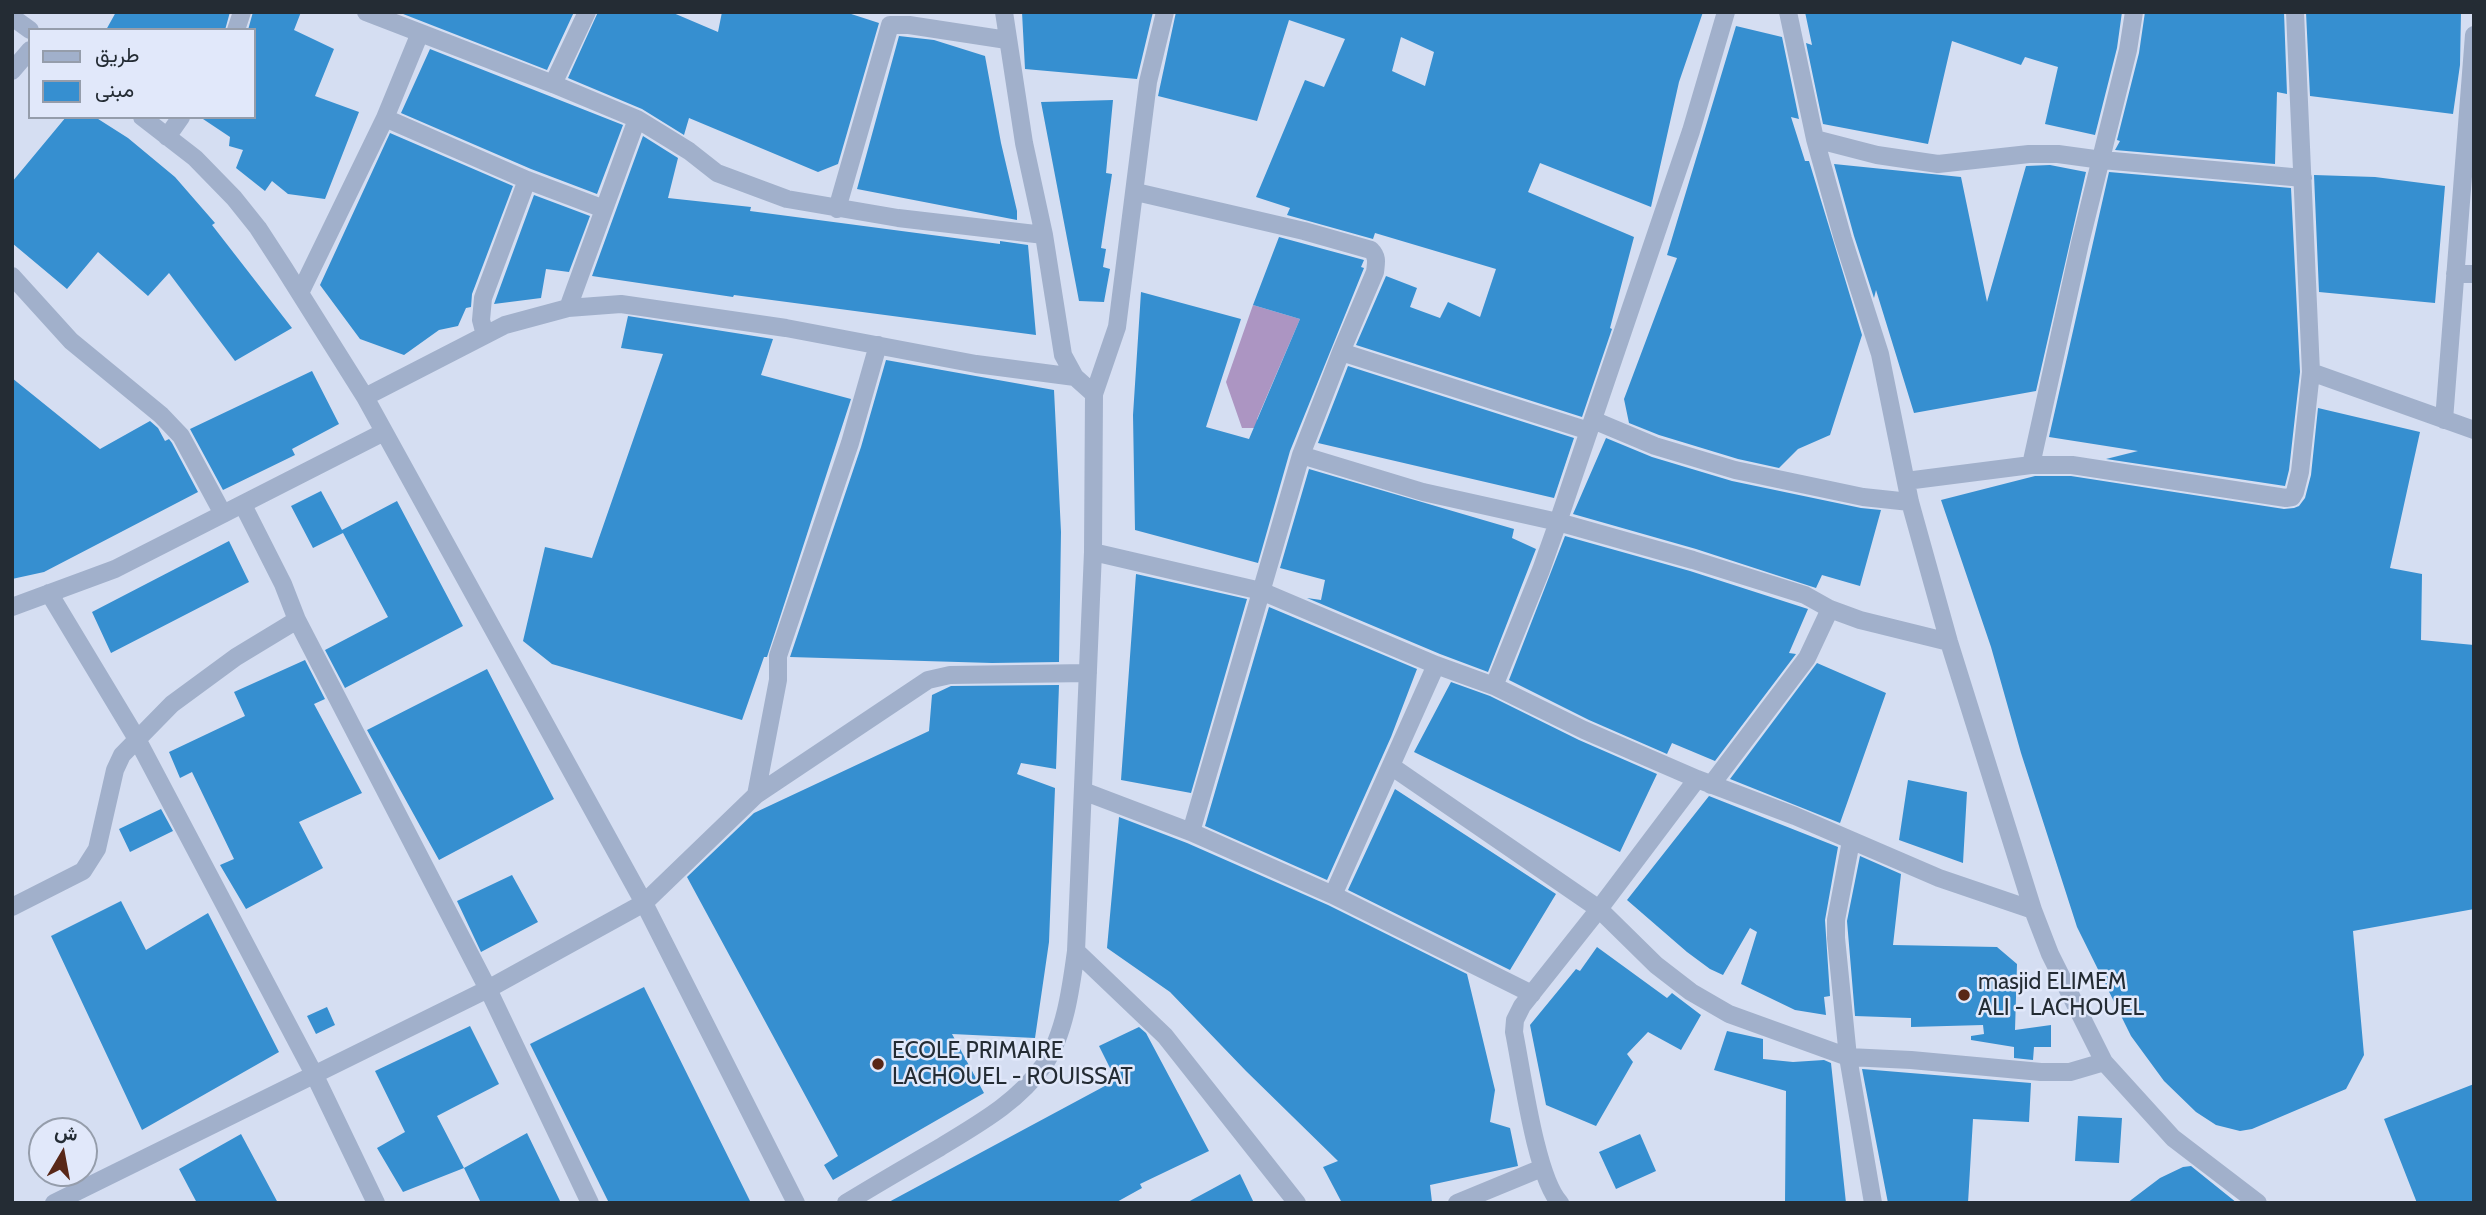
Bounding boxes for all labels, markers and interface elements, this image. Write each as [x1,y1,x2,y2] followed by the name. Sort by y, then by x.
[28,28,256,119] legend
[95,42,140,67] text: طريق
[95,77,134,102] text: مبنى
[1978,968,2144,1022] place label: masjid ELIMEM ALI - LACHOUEL
[1956,987,1972,1003] marker: masjid ELIMEM ALI - LACHOUEL
[892,1037,1133,1091] place label: ECOLE PRIMAIRE LACHOUEL - ROUISSAT
[870,1056,886,1072] marker: ECOLE PRIMAIRE LACHOUEL - ROUISSAT
[28,1117,98,1187] north arrow
[53,1119,80,1146] text: ش

